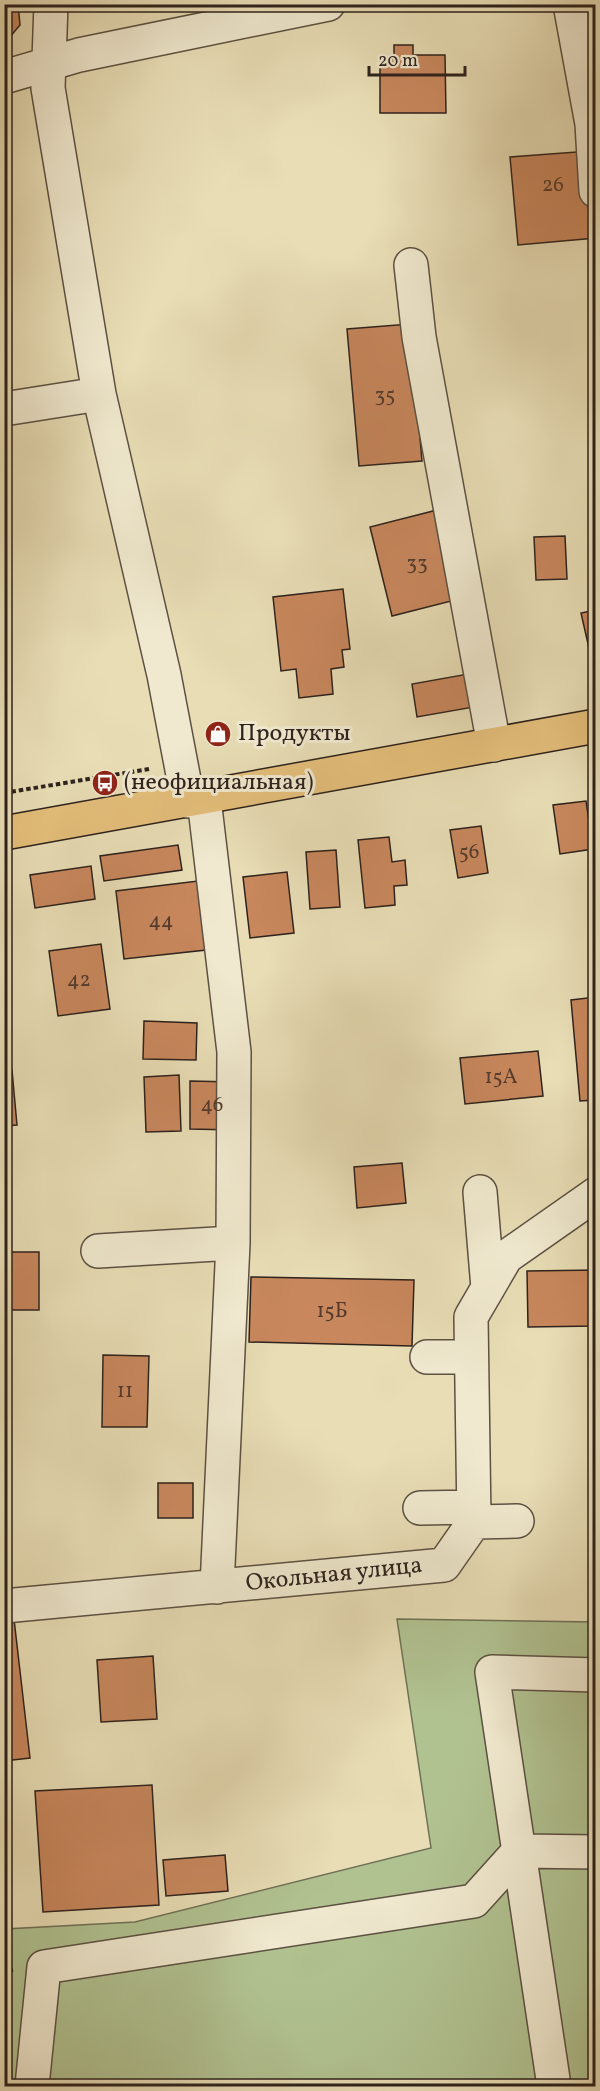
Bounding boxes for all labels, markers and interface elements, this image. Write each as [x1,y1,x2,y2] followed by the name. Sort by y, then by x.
[369,39,465,77] scale bar
[378,49,418,74] text: 20 m
[542,171,564,200] house number: 26
[375,381,395,410] house number: 35
[406,549,428,578] house number: 33
[238,717,350,751] place label: Продукты
[203,719,233,749] shop icon: Продукты
[124,766,313,800] place label: (неофициальная)
[90,768,120,798] bus stop icon: (неофициальная)
[459,838,479,867] house number: 56
[148,907,174,936] house number: 44
[67,966,91,995] house number: 42
[484,1063,518,1092] house number: 15А
[201,1091,223,1120] house number: 46
[316,1297,348,1326] house number: 15Б
[117,1377,133,1406] house number: 11
[244,1549,424,1601] street label: Окольная улица

